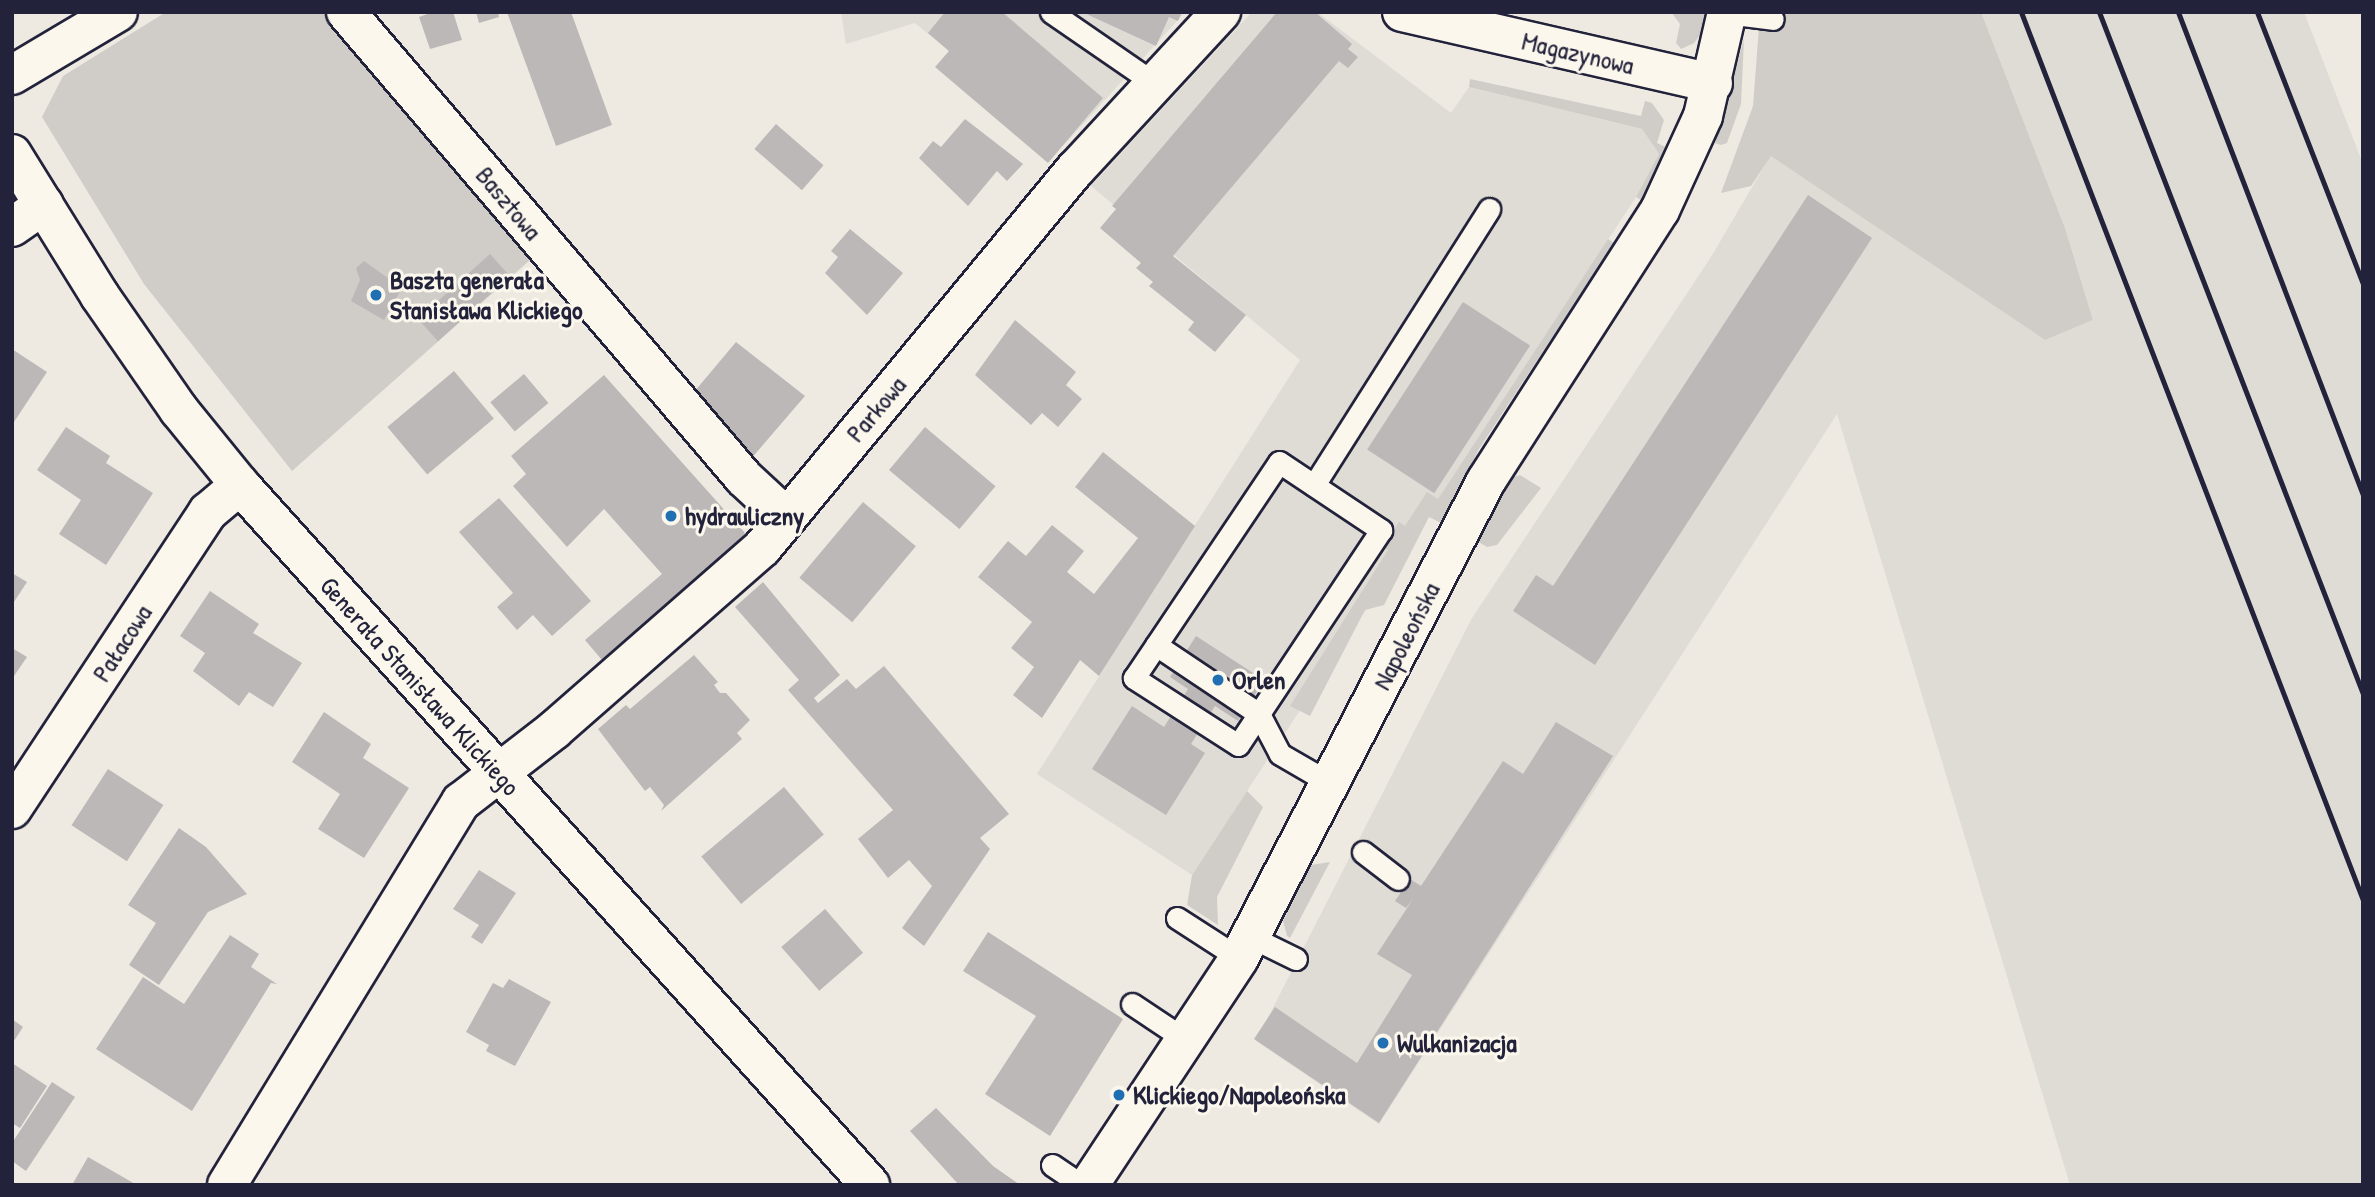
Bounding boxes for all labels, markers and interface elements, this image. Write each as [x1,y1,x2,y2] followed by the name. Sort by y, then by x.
[1519,25,1637,81] street label: Magazynowa
[469,160,549,246] street label: Basztowa
[390,264,582,326] place label: Baszta generała Stanisława Klickiego
[368,287,384,303] marker: Baszta generała Stanisława Klickiego
[840,370,912,448] street label: Parkowa
[685,500,804,532] place label: hydrauliczny
[663,508,679,524] marker: hydrauliczny
[314,570,526,802] street label: Generała Stanisława Klickiego
[1366,577,1446,695] street label: Napoleońska
[86,599,158,687] street label: Pałacowa
[1232,664,1285,696] place label: Orlen
[1210,672,1226,688] marker: Orlen
[1397,1027,1517,1059] place label: Wulkanizacja
[1375,1035,1391,1051] marker: Wulkanizacja
[1133,1079,1346,1111] place label: Klickiego/Napoleońska
[1111,1087,1127,1103] marker: Klickiego/Napoleońska

